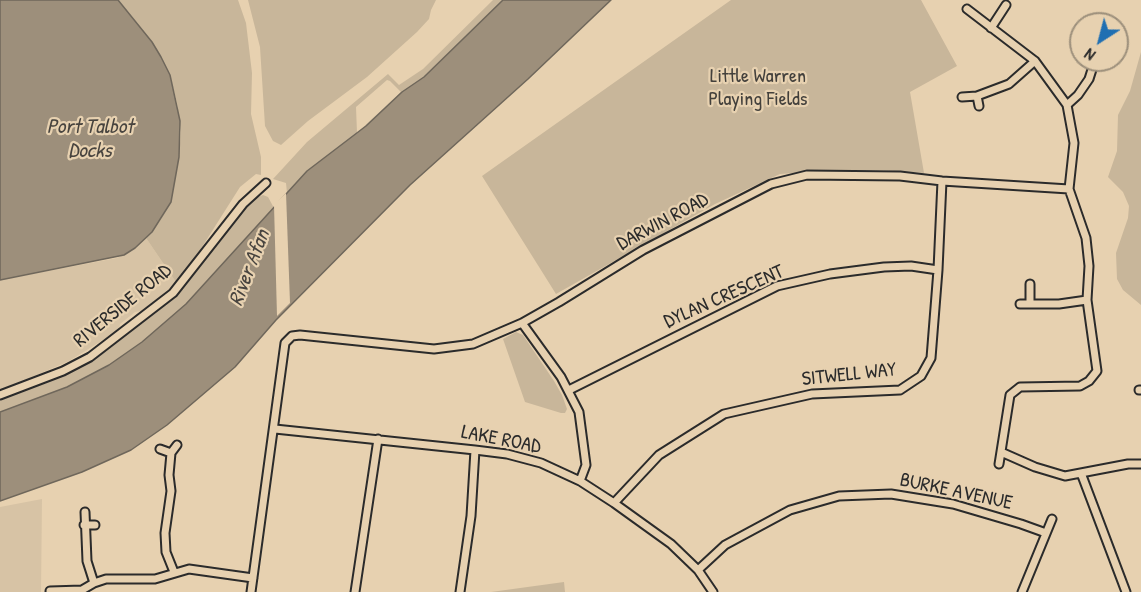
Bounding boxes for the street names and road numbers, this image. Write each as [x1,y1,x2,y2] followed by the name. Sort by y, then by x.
[613,188,713,256] street label: DARWIN ROAD
[69,259,177,353] street label: RIVERSIDE ROAD
[660,260,788,334] street label: DYLAN CRESCENT
[801,358,897,392] street label: SITWELL WAY
[459,421,543,459] street label: LAKE ROAD
[898,468,1014,516] street label: BURKE AVENUE

